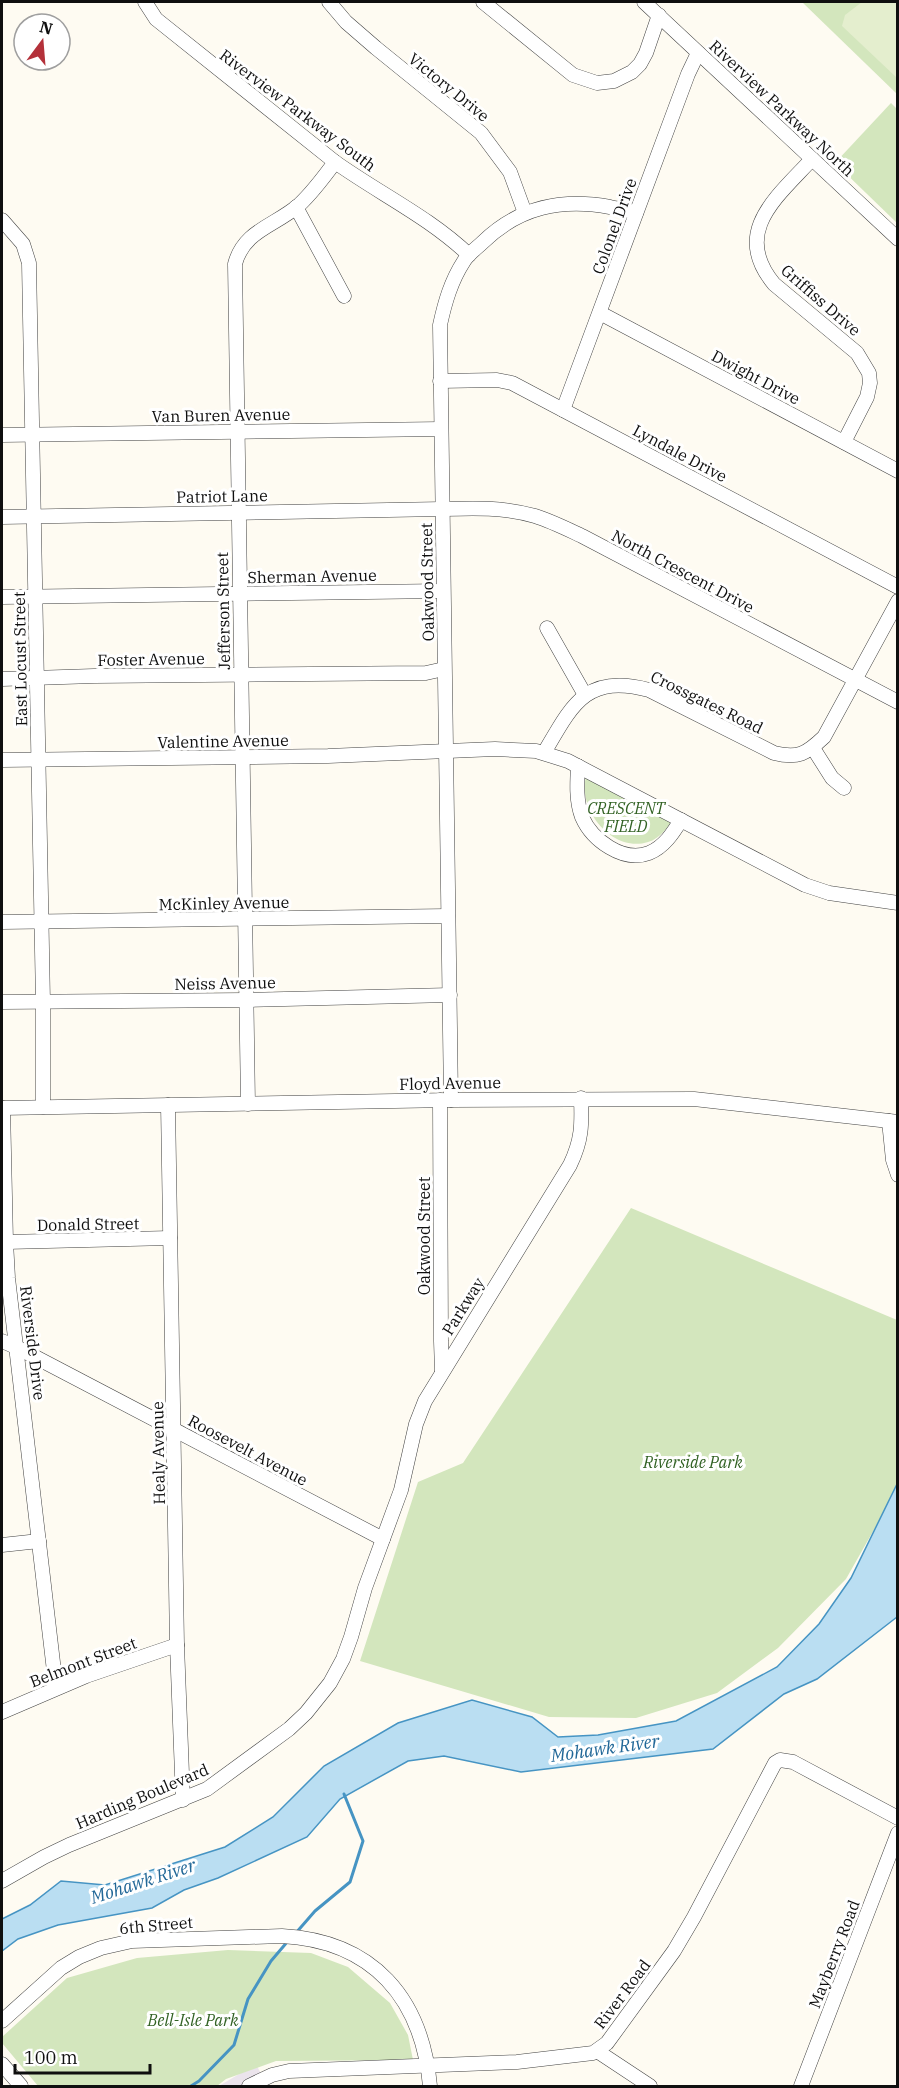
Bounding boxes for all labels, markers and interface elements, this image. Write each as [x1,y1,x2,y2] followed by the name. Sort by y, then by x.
[12,12,72,72] north arrow
[37,16,55,39] text: N
[705,36,859,180] street label: Riverview Parkway North
[216,45,380,175] street label: Riverview Parkway South
[404,48,494,126] street label: Victory Drive
[587,175,641,277] street label: Colonel Drive
[777,260,865,340] street label: Griffiss Drive
[708,345,804,409] street label: Dwight Drive
[152,404,290,426] street label: Van Buren Avenue
[630,420,730,486] street label: Lyndale Drive
[176,485,268,507] street label: Patriot Lane
[416,522,438,641] street label: Oakwood Street
[608,525,758,617] street label: North Crescent Drive
[212,552,234,670] street label: Jefferson Street
[247,565,377,587] street label: Sherman Avenue
[9,591,31,727] street label: East Locust Street
[97,648,205,670] street label: Foster Avenue
[647,666,767,738] street label: Crossgates Road
[157,730,289,752] street label: Valentine Avenue
[587,798,666,836] park label: CRESCENT FIELD
[159,892,289,914] street label: McKinley Avenue
[174,972,276,994] street label: Neiss Avenue
[399,1072,501,1094] street label: Floyd Avenue
[414,1176,434,1295] street label: Oakwood Street
[37,1213,140,1235] street label: Donald Street
[437,1273,489,1339] street label: Parkway
[16,1285,50,1401] street label: Riverside Drive
[147,1401,169,1505] street label: Healy Avenue
[185,1410,311,1490] street label: Roosevelt Avenue
[642,1452,743,1472] park label: Riverside Park
[27,1632,140,1692] street label: Belmont Street
[548,1729,662,1767] water label: Mohawk River
[72,1759,212,1833] street label: Harding Boulevard
[87,1853,200,1909] water label: Mohawk River
[804,1897,864,2011] street label: Mayberry Road
[118,1912,194,1938] street label: 6th Street
[589,1955,655,2033] street label: River Road
[146,2010,239,2030] park label: Bell-Isle Park
[15,2037,150,2075] scale bar
[24,2046,78,2069] text: 100 m

